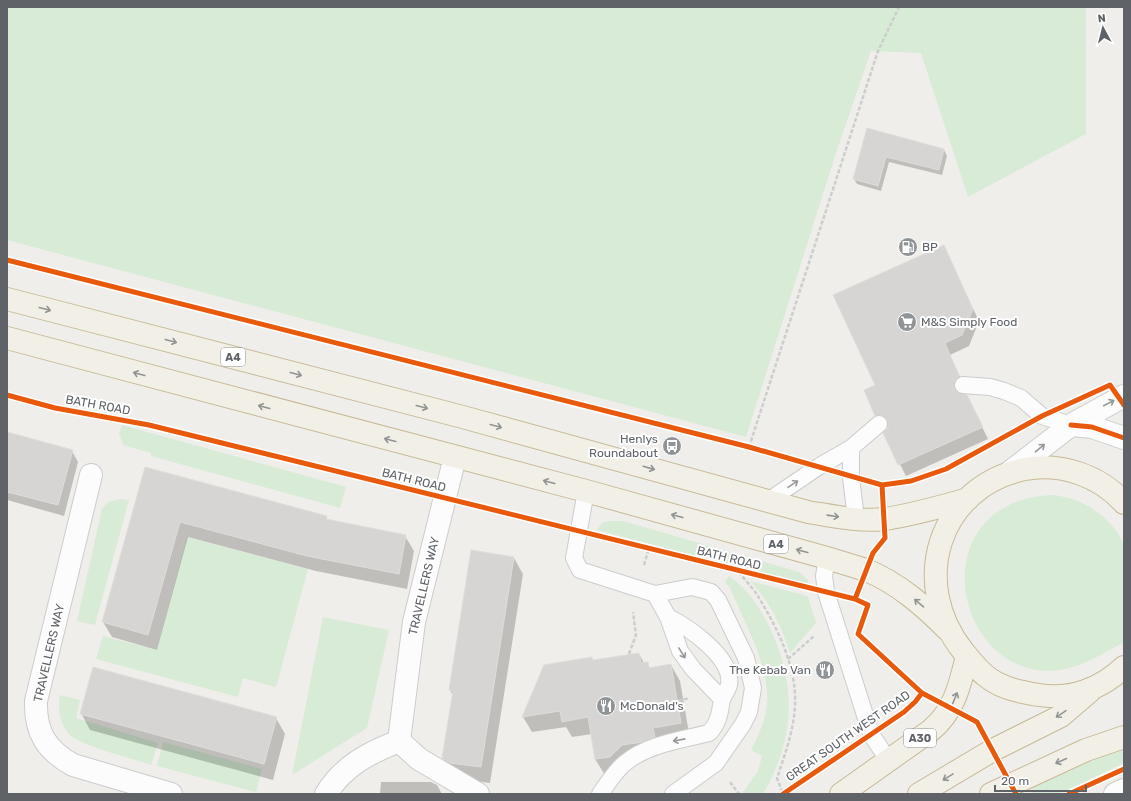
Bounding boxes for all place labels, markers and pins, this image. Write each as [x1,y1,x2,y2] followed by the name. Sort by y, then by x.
[897,236,919,258] fuel station icon: BP
[922,240,938,254] place label: BP
[896,311,918,333] supermarket icon: M&S Simply Food
[921,315,1017,329] place label: M&S Simply Food
[589,432,658,460] place label: Henlys Roundabout
[661,435,683,457] bus stop icon: Henlys Roundabout
[814,659,836,681] restaurant icon: The Kebab Van
[729,663,811,677] place label: The Kebab Van
[595,695,617,717] restaurant icon: McDonald's
[620,699,684,713] place label: McDonald's

